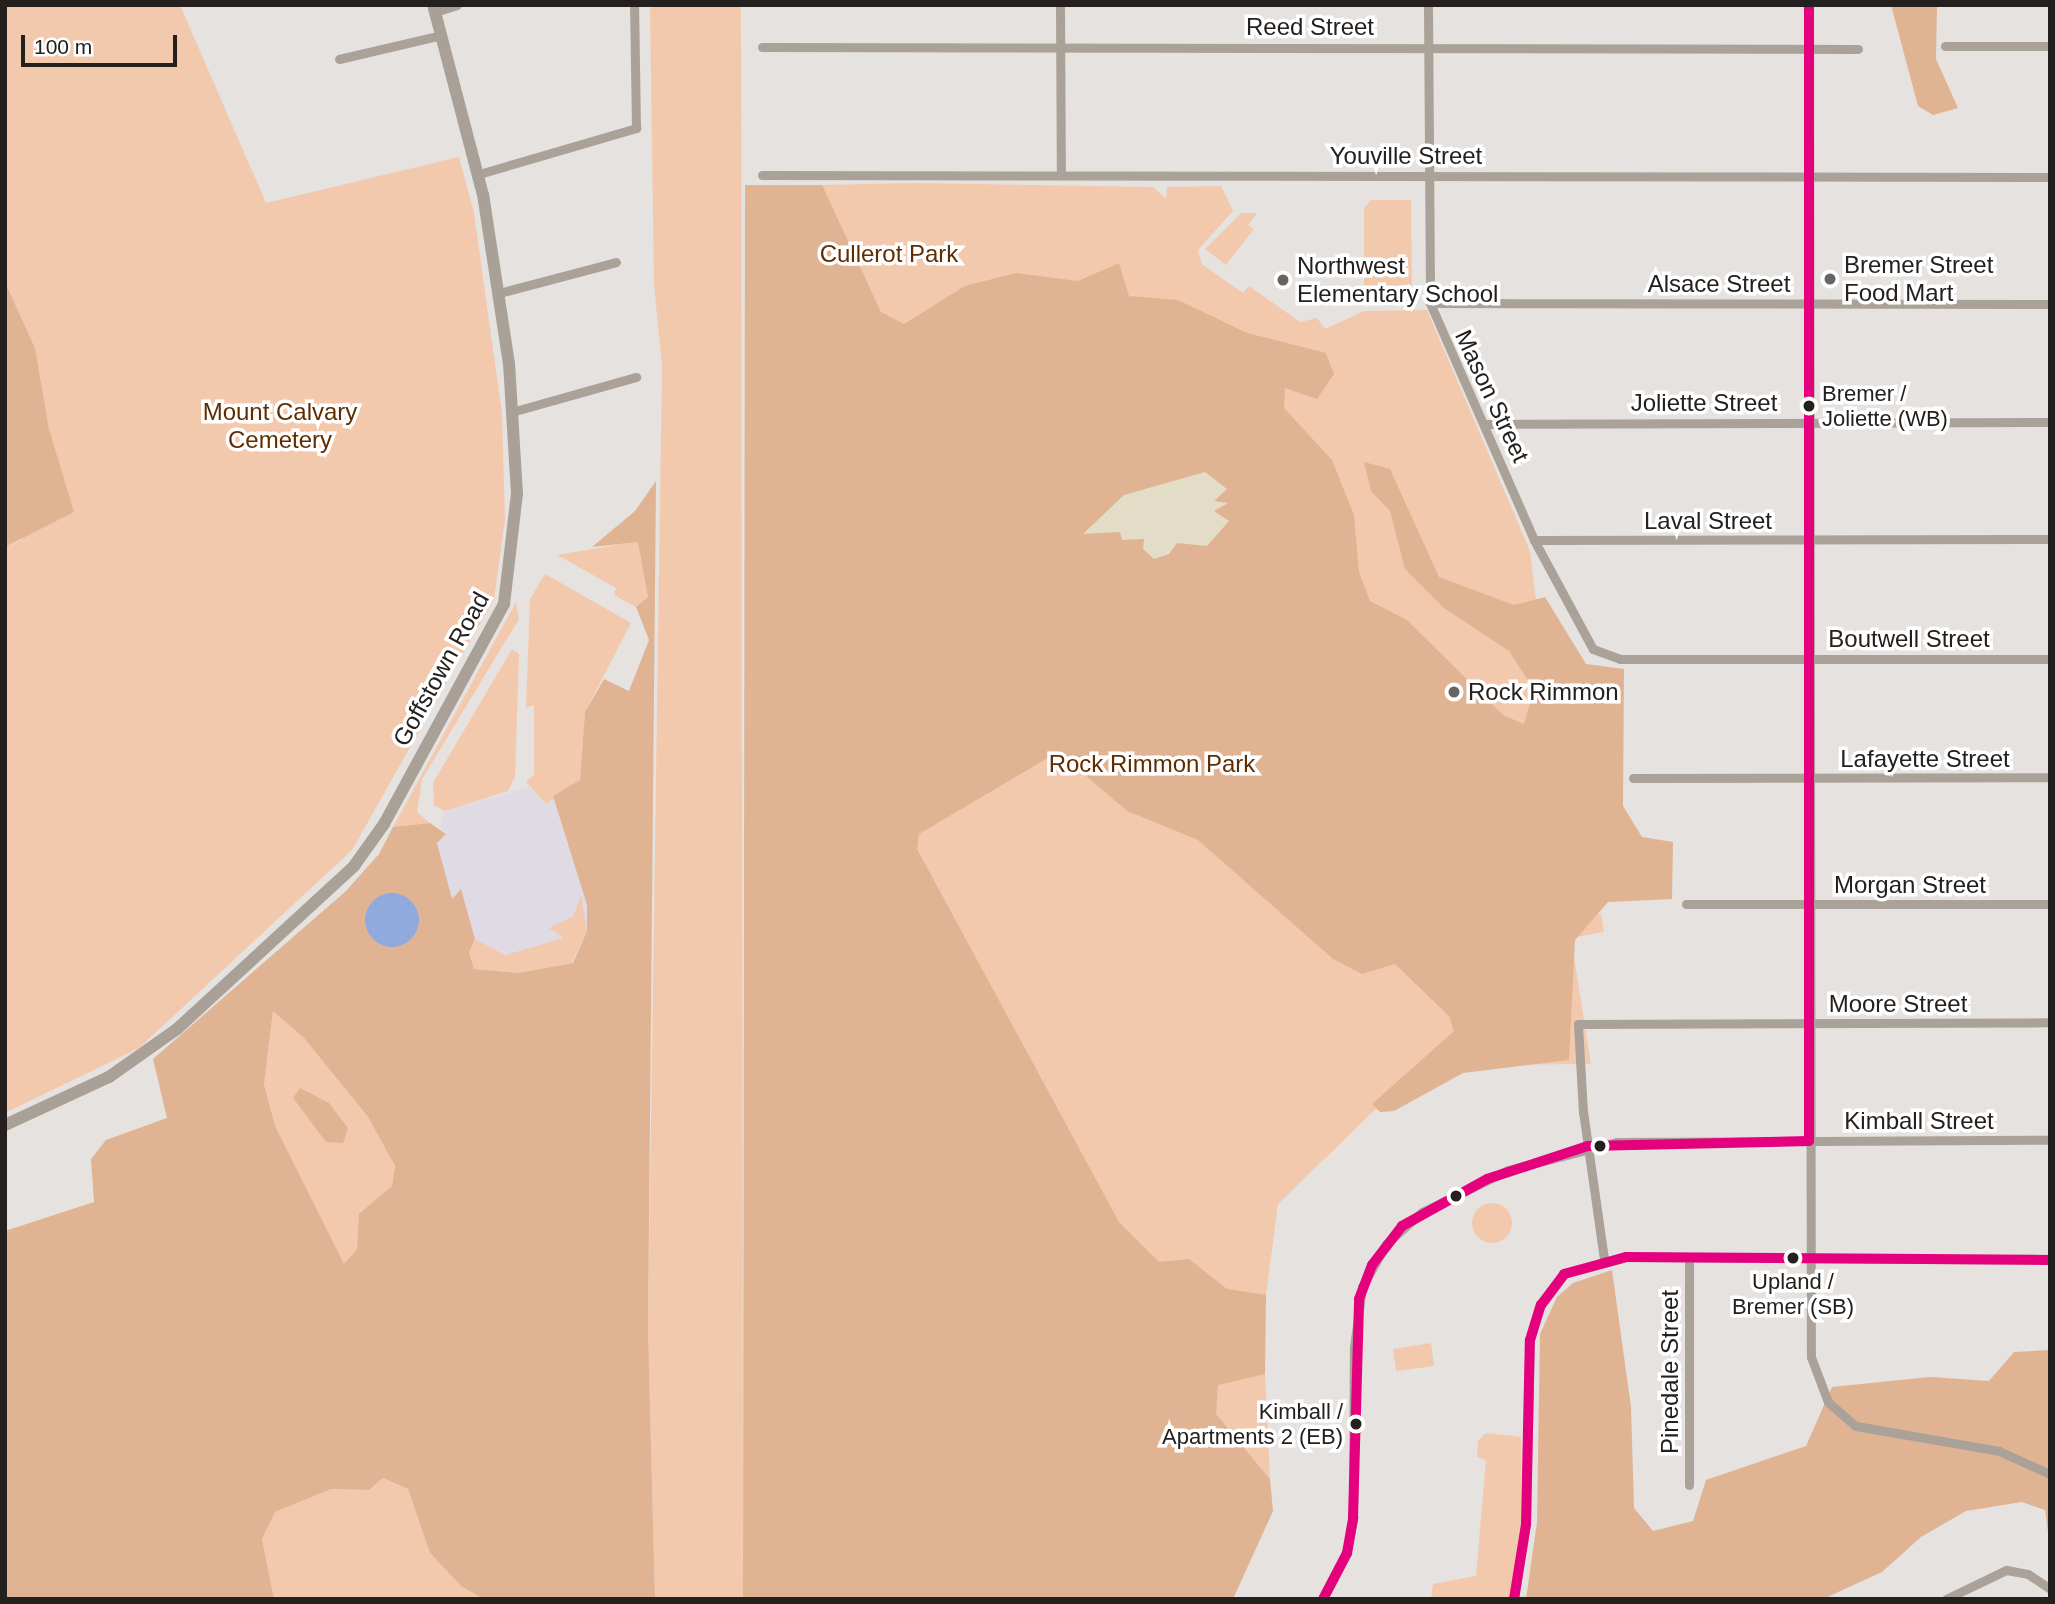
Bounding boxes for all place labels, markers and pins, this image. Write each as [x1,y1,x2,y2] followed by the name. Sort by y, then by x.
[1844,251,1993,307] place label: Bremer Street Food Mart
[1297,252,1498,308] place label: Northwest Elementary School
[1822,271,1838,287] marker: Bremer Street Food Mart
[1275,272,1291,288] marker: Northwest Elementary School
[1822,380,1948,432] place label: Bremer / Joliette (WB)
[1802,399,1816,413] marker: Bremer / Joliette (WB)
[1468,678,1619,706] place label: Rock Rimmon
[1446,684,1462,700] marker: Rock Rimmon
[1593,1139,1607,1153] unlabelled marker
[1449,1189,1463,1203] unlabelled marker
[1786,1251,1800,1265] marker: Upland / Bremer (SB)
[1732,1268,1854,1320] place label: Upland / Bremer (SB)
[1162,1398,1343,1450] place label: Kimball / Apartments 2 (EB)
[1349,1417,1363,1431] marker: Kimball / Apartments 2 (EB)

